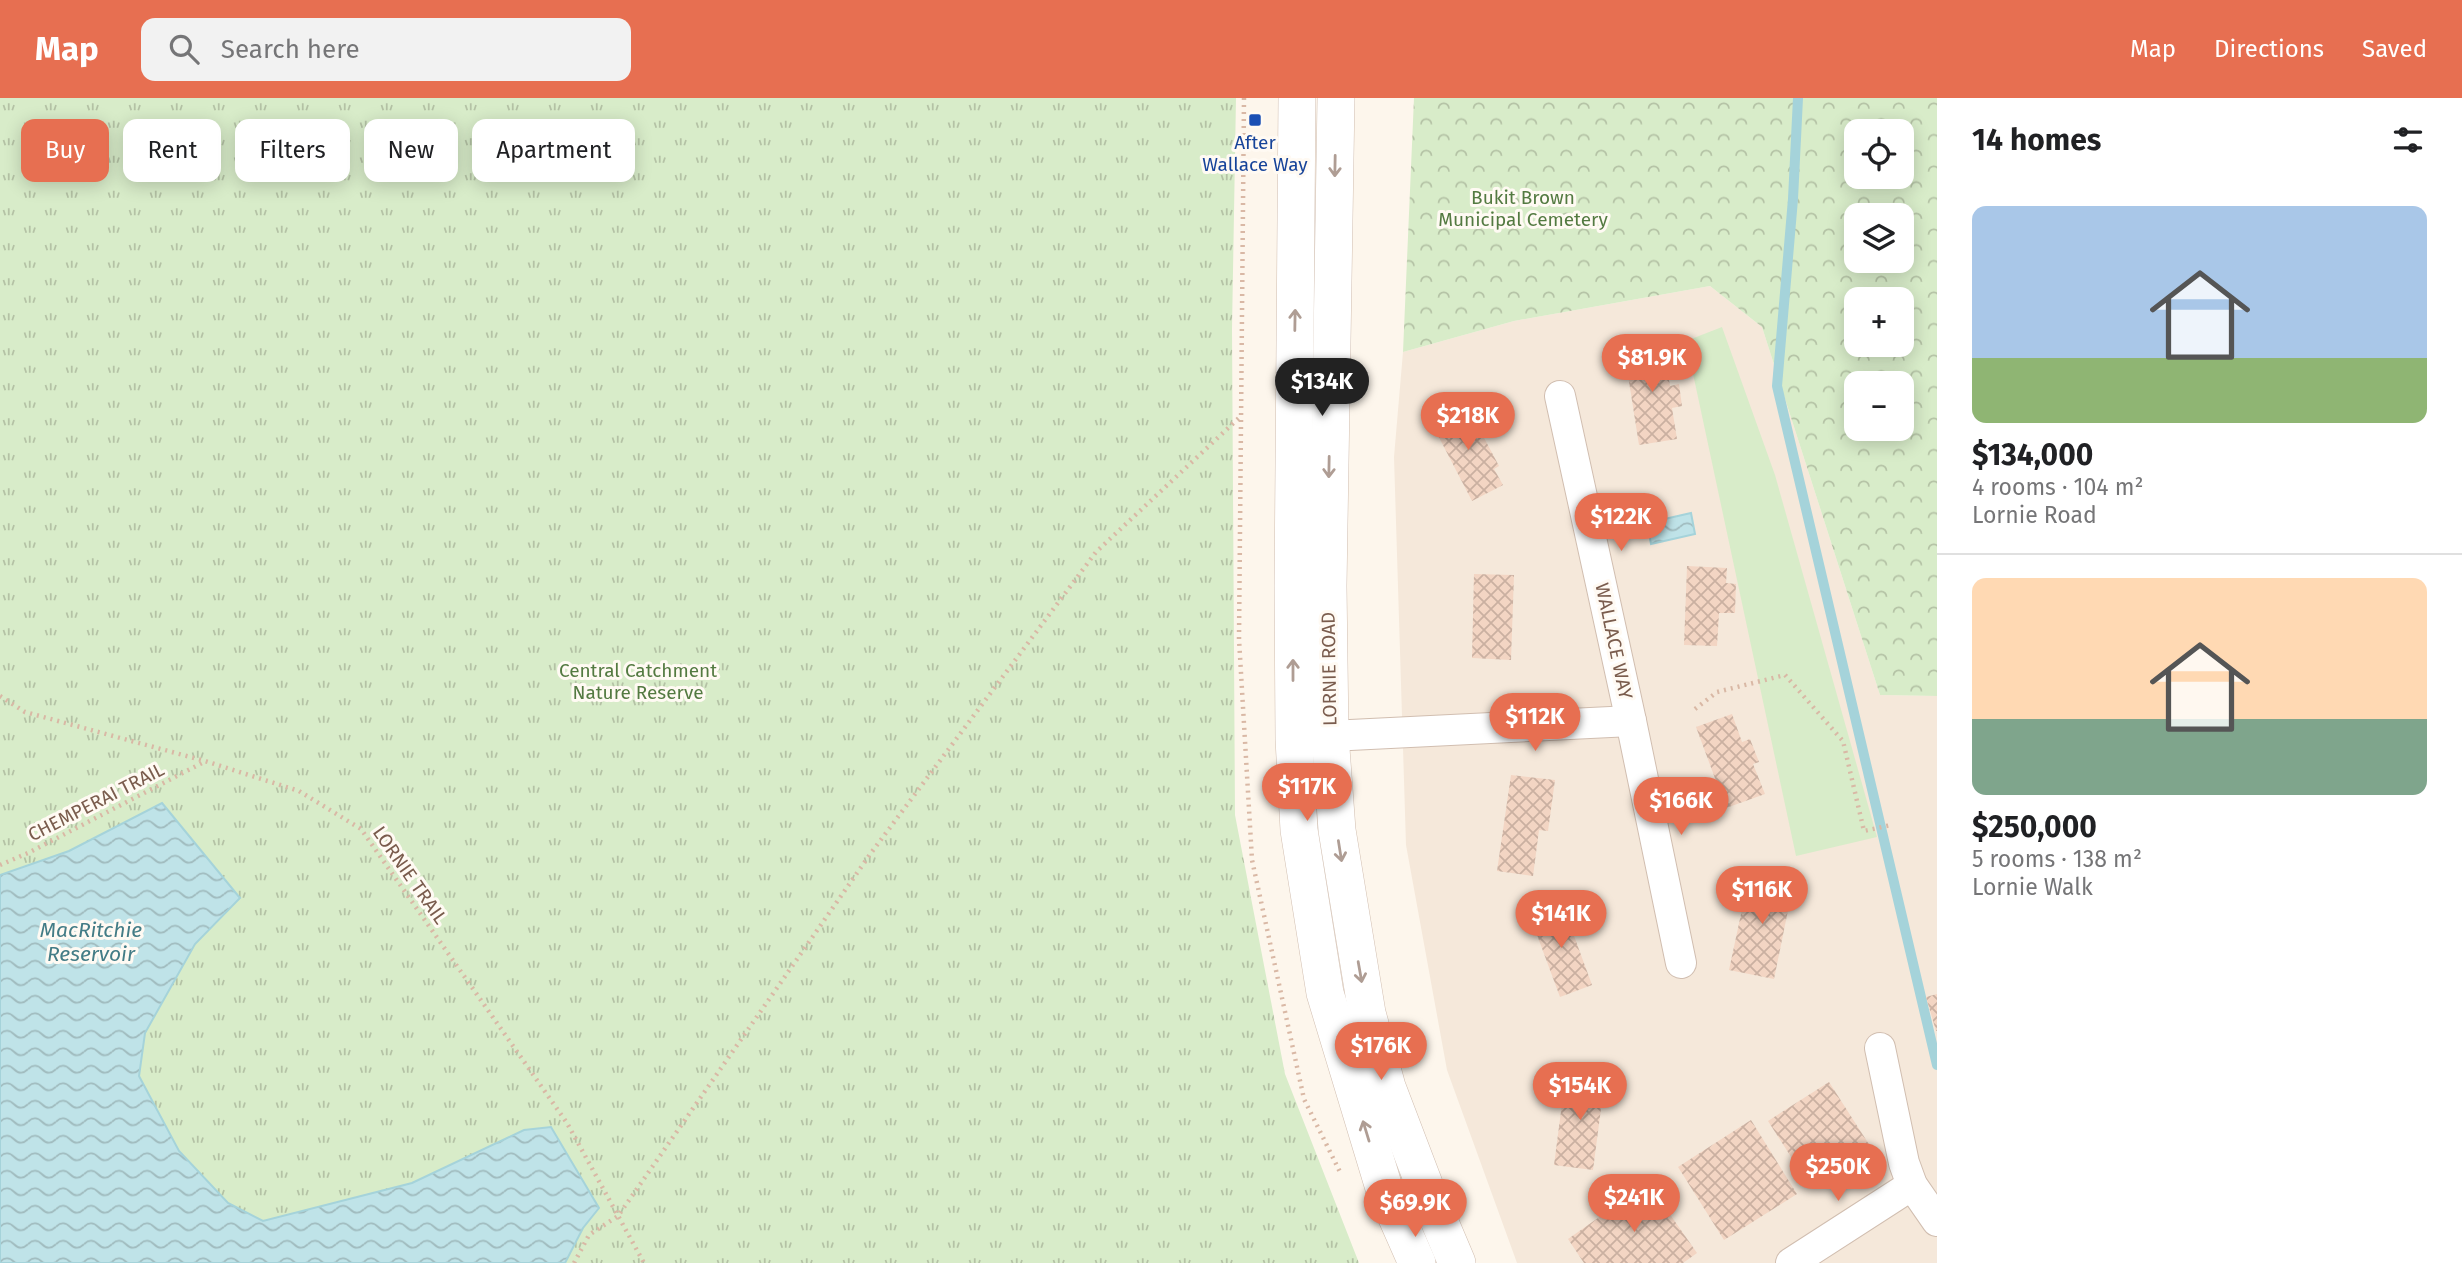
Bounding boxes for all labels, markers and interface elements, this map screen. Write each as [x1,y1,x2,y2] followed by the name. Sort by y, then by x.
[141,18,631,81] search box
[35,29,99,69] text: Map
[165,30,203,68] icon: search
[221,34,360,65] text: Search here
[2130,35,2176,63] text: Map
[2214,35,2324,63] text: Directions
[2362,35,2427,63] text: Saved
[1247,112,1263,128] marker: After Wallace Way
[21,119,109,182] chip: Buy
[123,119,221,182] chip: Rent
[235,119,350,182] chip: Filters
[364,119,458,182] chip: New
[472,119,635,182] chip: Apartment
[1844,119,1914,441] map controls
[1844,119,1914,189] button: locate
[2389,121,2427,159] icon: filters
[1972,122,2101,158] text: 14 homes
[1202,131,1308,176] place label: After Wallace Way
[1328,154,1341,177] one-way arrow
[1438,186,1608,231] park label: Bukit Brown Municipal Cemetery
[1844,203,1914,273] button: layers
[2137,252,2263,378] icon: home
[1844,287,1914,357] button: +
[1288,309,1301,332] one-way arrow
[1595,334,1709,394] pin: $81.9K
[1618,343,1686,371] text: $81.9K
[1273,358,1371,418] pin: $134K
[1291,367,1353,395] text: $134K
[1844,371,1914,441] button: −
[1419,392,1517,452] pin: $218K
[1437,401,1499,429] text: $218K
[1972,437,2093,473] text: $134,000
[1322,455,1336,478] one-way arrow
[1972,473,2143,501] text: 4 rooms · 104 m²
[1572,494,1670,553] pin: $122K
[1972,501,2097,529] text: Lornie Road
[1591,502,1651,530] text: $122K
[1590,581,1638,702] street label: WALLACE WAY
[1317,612,1341,726] street label: LORNIE ROAD
[2137,624,2263,750] icon: home
[559,659,717,704] park label: Central Catchment Nature Reserve
[1286,659,1300,682] one-way arrow
[1486,694,1584,753] pin: $112K
[1505,702,1565,730] text: $112K
[24,757,169,846] street label: CHEMPERAI TRAIL
[1258,764,1356,823] pin: $117K
[1278,772,1336,800] text: $117K
[1632,778,1730,837] pin: $166K
[1650,786,1712,814] text: $166K
[1972,809,2097,845] text: $250,000
[368,822,453,929] street label: LORNIE TRAIL
[1334,840,1347,862] one-way arrow
[1972,845,2142,873] text: 5 rooms · 138 m²
[1713,866,1811,926] pin: $116K
[1972,873,2093,901] text: Lornie Walk
[1732,875,1792,903] text: $116K
[1512,890,1610,950] pin: $141K
[1531,899,1591,927] text: $141K
[40,917,142,967] water label: MacRitchie Reservoir
[1354,960,1367,983] one-way arrow
[1332,1023,1430,1082] pin: $176K
[1351,1031,1411,1059] text: $176K
[1531,1062,1629,1122] pin: $154K
[1549,1071,1611,1099] text: $154K
[1359,1120,1372,1142] one-way arrow
[1789,1144,1887,1203] pin: $250K
[1806,1152,1870,1180] text: $250K
[1585,1174,1683,1234] pin: $241K
[1358,1180,1472,1239] pin: $69.9K
[1604,1183,1664,1211] text: $241K
[1380,1188,1450,1216] text: $69.9K

